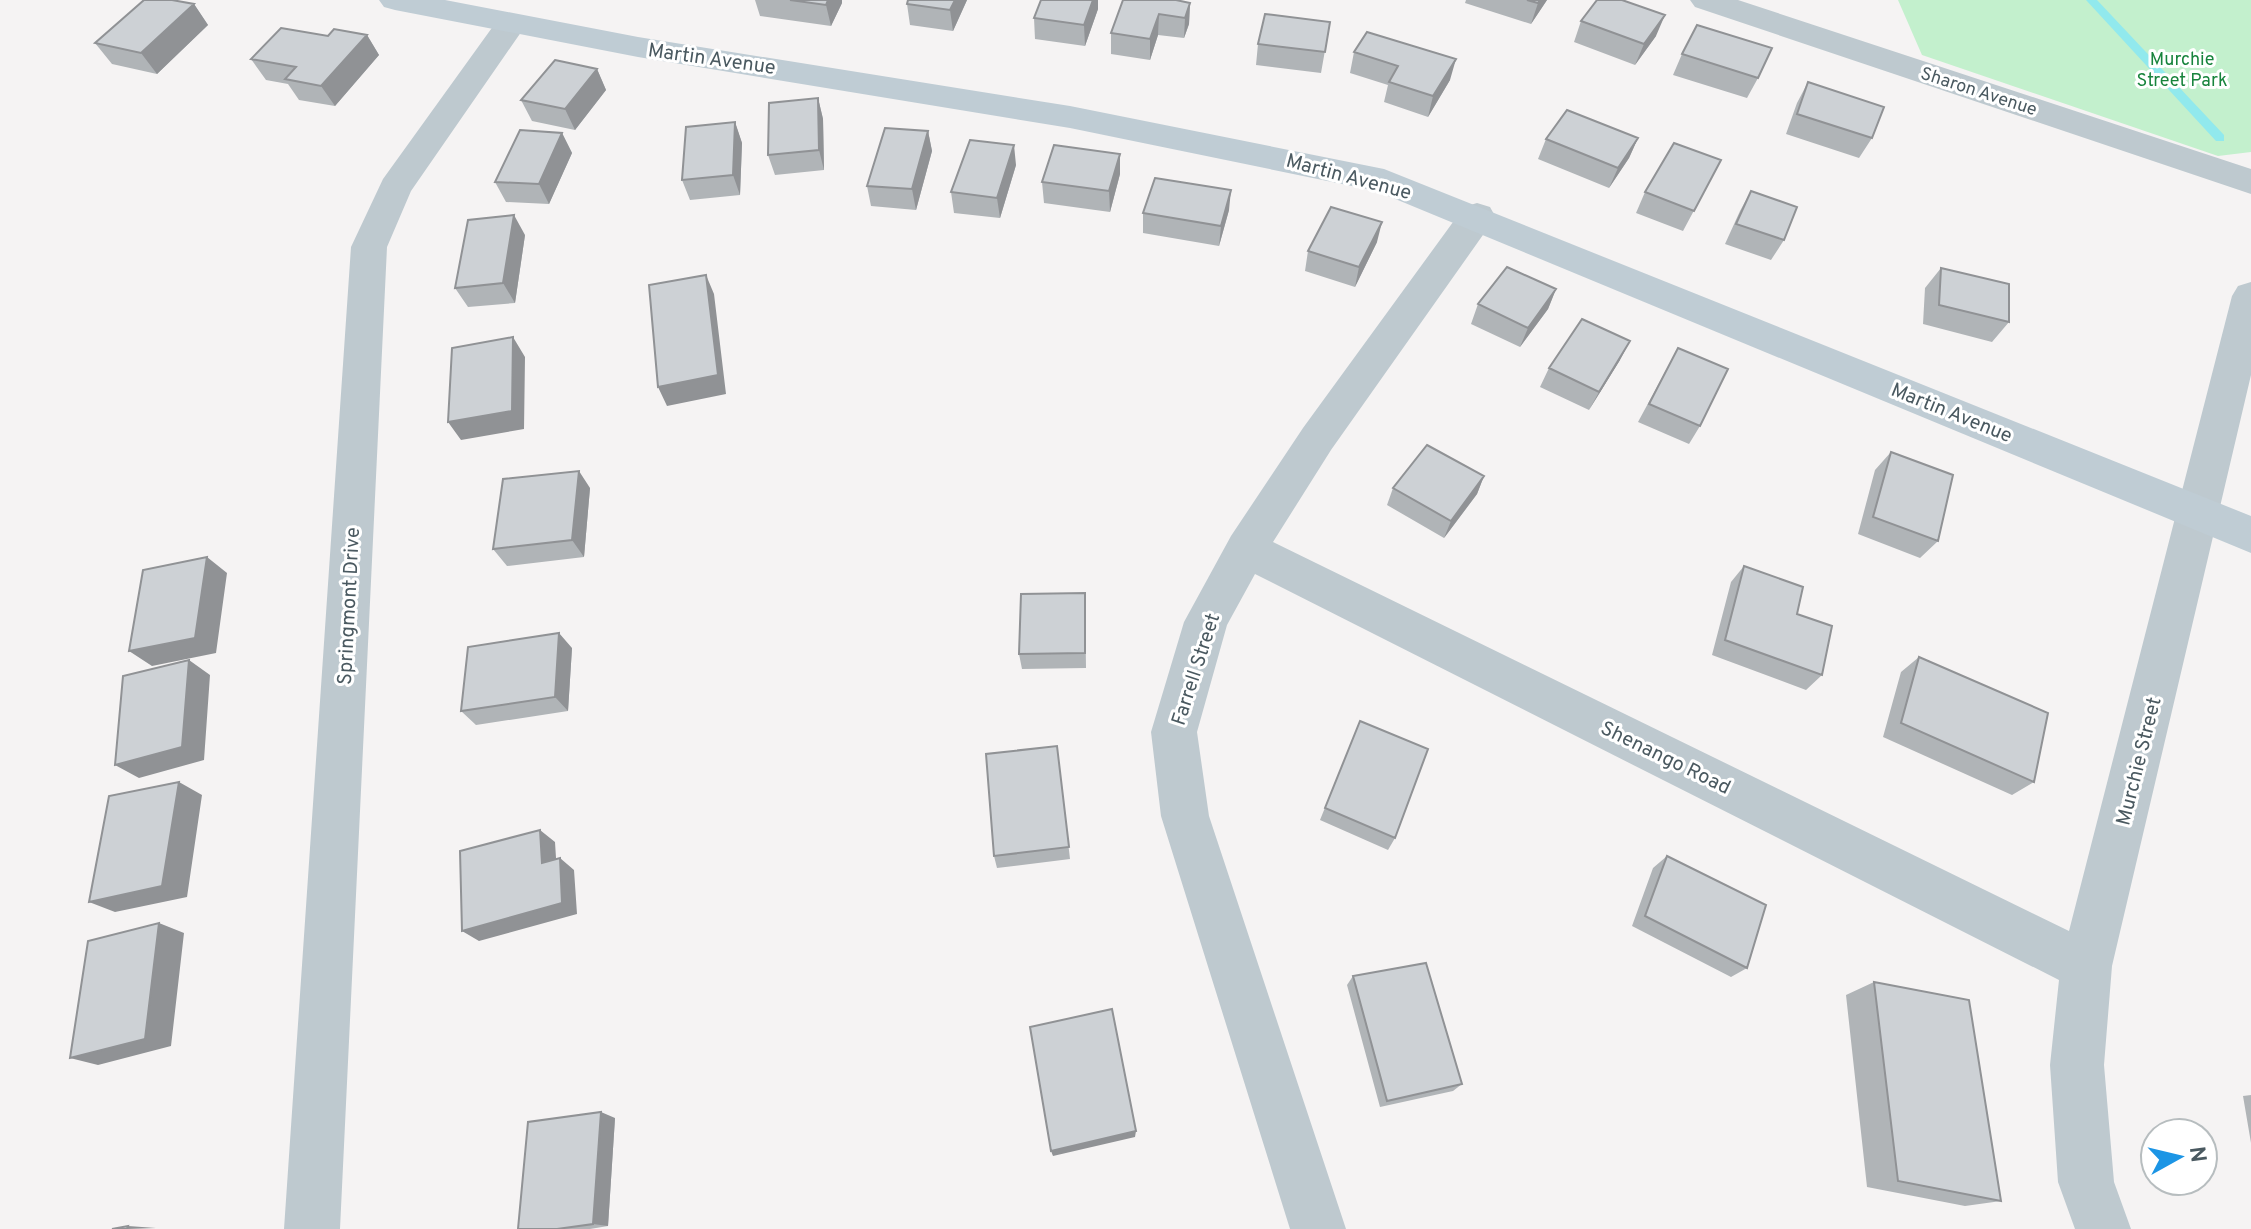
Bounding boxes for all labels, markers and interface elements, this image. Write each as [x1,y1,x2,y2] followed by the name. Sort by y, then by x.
[646,38,777,82] street label: Martin Avenue
[2137,49,2227,93] park label: Murchie Street Park
[1917,63,2040,122] street label: Sharon Avenue
[1283,149,1414,207] street label: Martin Avenue
[1887,378,2016,450] street label: Martin Avenue
[333,527,367,686] street label: Springmont Drive
[1167,610,1227,729] street label: Farrell Street
[2111,694,2168,828] street label: Murchie Street
[1596,716,1734,802] street label: Shenango Road
[2139,1117,2219,1197] north arrow
[2182,1145,2211,1164] text: N

